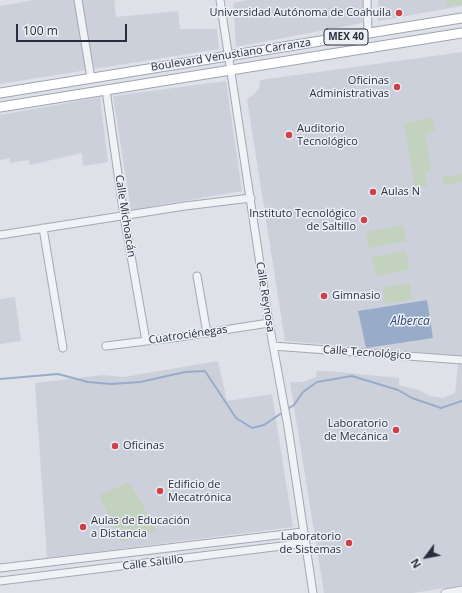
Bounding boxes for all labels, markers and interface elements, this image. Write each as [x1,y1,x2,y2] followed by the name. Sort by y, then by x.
[210,6,391,20] place label: Universidad Autónoma de Coahuila
[394,8,404,18] marker: Universidad Autónoma de Coahuila
[18,16,129,42] scale bar
[23,22,58,39] text: 100 m
[324,29,368,45] road number: MEX 40
[150,36,312,74] street label: Boulevard Venustiano Carranza
[310,74,389,100] place label: Oficinas Administrativas
[392,82,402,92] marker: Oficinas Administrativas
[297,122,358,148] place label: Auditorio Tecnológico
[284,130,294,140] marker: Auditorio Tecnológico
[112,174,138,258] street label: Calle Michoacán
[381,185,420,199] place label: Aulas N
[368,187,378,197] marker: Aulas N
[249,207,356,233] place label: Instituto Tecnológico de Saltillo
[359,215,369,225] marker: Instituto Tecnológico de Saltillo
[253,261,277,333] street label: Calle Reynosa
[332,289,380,303] place label: Gimnasio
[319,291,329,301] marker: Gimnasio
[390,315,430,329] water label: Alberca
[148,323,228,347] street label: Cuatrociénegas
[322,343,412,363] street label: Calle Tecnológico
[324,417,388,443] place label: Laboratorio de Mecánica
[391,425,401,435] marker: Laboratorio de Mecánica
[123,439,164,453] place label: Oficinas
[110,441,120,451] marker: Oficinas
[168,478,231,504] place label: Edificio de Mecatrónica
[155,486,165,496] marker: Edificio de Mecatrónica
[91,514,190,540] place label: Aulas de Educación a Distancia
[78,522,88,532] marker: Aulas de Educación a Distancia
[280,530,341,556] place label: Laboratorio de Sistemas
[406,537,446,577] north arrow
[344,538,354,548] marker: Laboratorio de Sistemas
[122,553,184,573] street label: Calle Saltillo
[407,556,424,571] text: N

